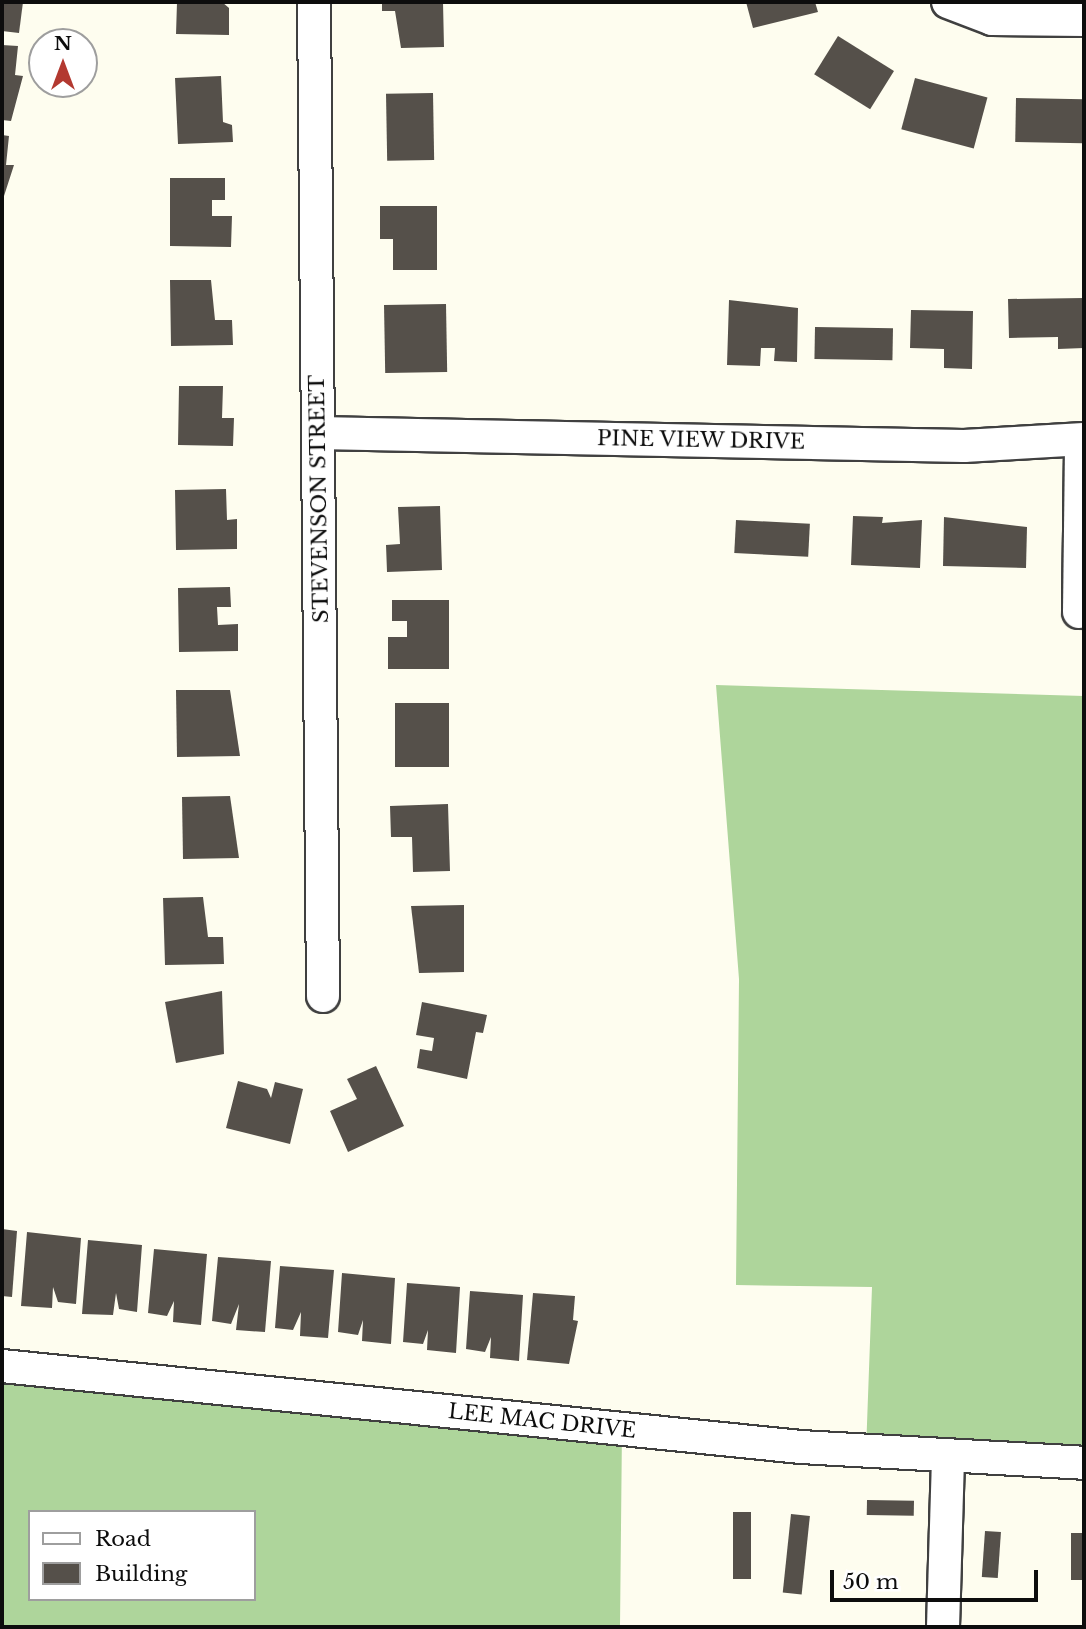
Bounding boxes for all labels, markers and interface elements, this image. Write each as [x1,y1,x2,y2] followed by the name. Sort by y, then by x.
[28,28,98,98] north arrow
[54,32,72,55] text: N
[304,375,334,623] street label: STEVENSON STREET
[596,426,806,454] street label: PINE VIEW DRIVE
[447,1399,637,1443] street label: LEE MAC DRIVE
[28,1510,256,1601] legend
[95,1526,151,1552] text: Road
[834,1556,1042,1600] scale bar
[95,1561,187,1587] text: Building
[843,1569,898,1595] text: 50 m

